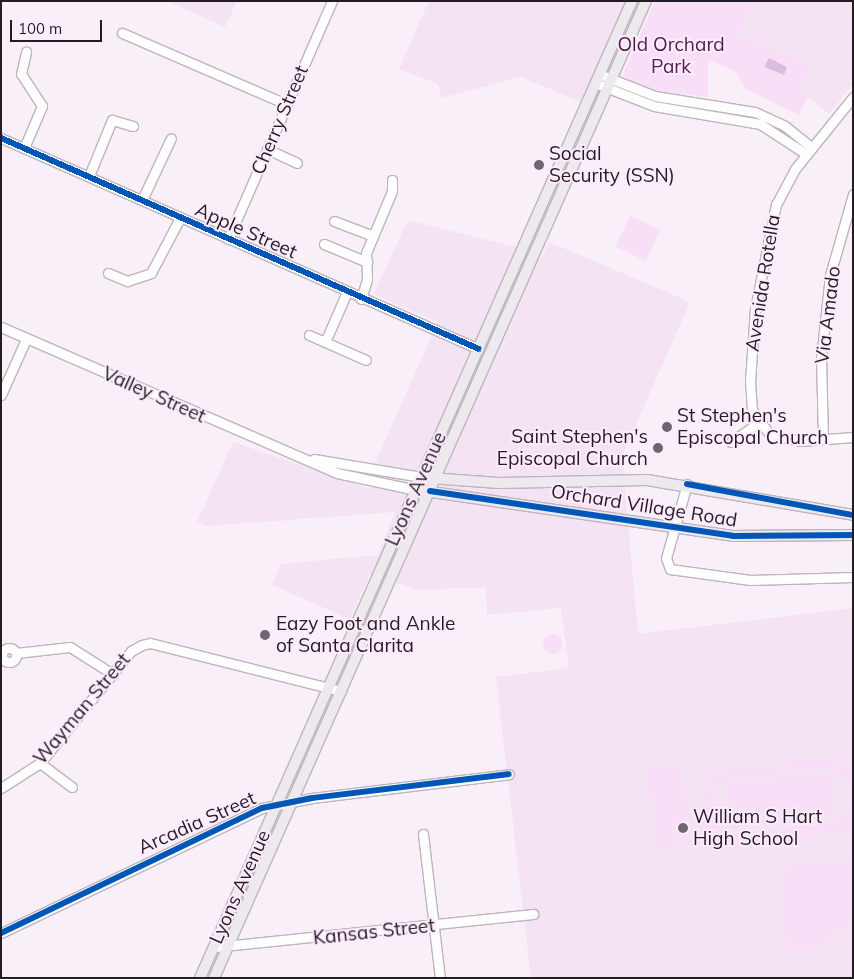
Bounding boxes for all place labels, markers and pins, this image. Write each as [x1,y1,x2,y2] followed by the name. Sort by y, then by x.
[549,143,675,187] place label: Social Security (SSN)
[533,159,545,171] marker: Social Security (SSN)
[677,405,828,449] place label: St Stephen's Episcopal Church
[661,421,673,433] marker: St Stephen's Episcopal Church
[497,426,648,470] place label: Saint Stephen's Episcopal Church
[652,442,664,454] marker: Saint Stephen's Episcopal Church
[276,613,455,657] place label: Eazy Foot and Ankle of Santa Clarita
[258,628,272,642] marker: Eazy Foot and Ankle of Santa Clarita
[693,806,822,850] place label: William S Hart High School
[677,822,689,834] marker: William S Hart High School

